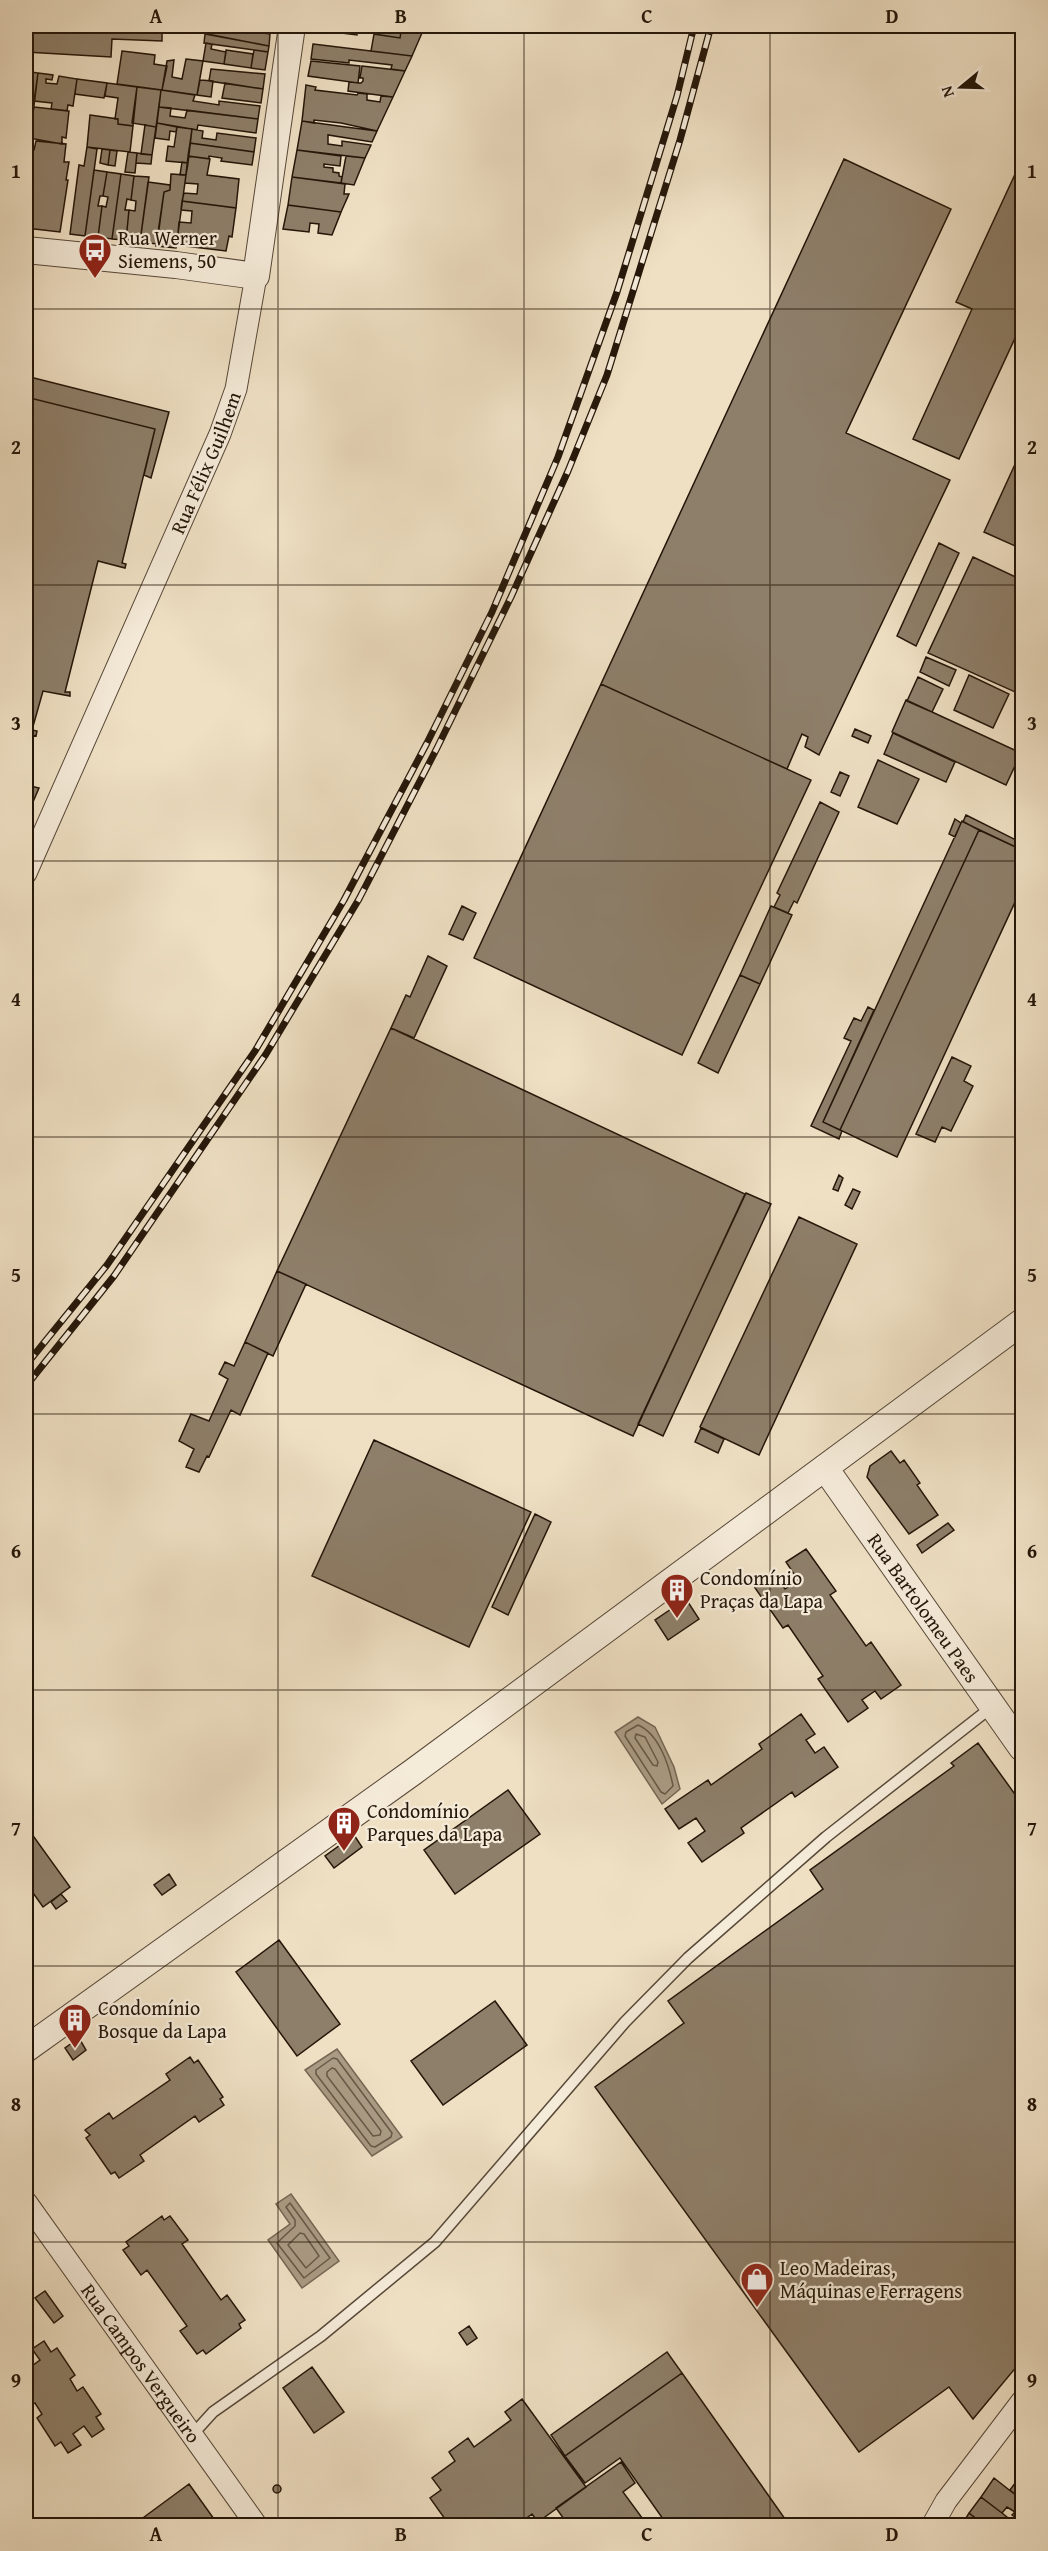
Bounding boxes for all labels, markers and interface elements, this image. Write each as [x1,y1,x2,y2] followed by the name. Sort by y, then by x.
[150,1,163,30] text: A
[395,1,407,30] text: B
[641,1,653,30] text: C
[885,1,899,30] text: D
[931,57,991,117] north arrow
[934,83,960,101] text: N
[11,156,21,185] text: 1
[1027,156,1037,185] text: 1
[118,223,217,275] place label: Rua Werner Siemens, 50
[77,232,113,279] bus stop icon: Rua Werner Siemens, 50
[163,387,248,538] street label: Rua Félix Guilhem
[11,432,21,461] text: 2
[1027,432,1037,461] text: 2
[11,708,21,737] text: 3
[1027,708,1037,737] text: 3
[11,984,21,1013] text: 4
[1027,984,1037,1013] text: 4
[11,1260,21,1289] text: 5
[1027,1260,1037,1289] text: 5
[861,1527,987,1688] street label: Rua Bartolomeu Paes
[11,1536,21,1565] text: 6
[1027,1536,1037,1565] text: 6
[700,1563,823,1615] place label: Condomínio Praças da Lapa
[659,1572,695,1619] building icon: Condomínio Praças da Lapa
[367,1796,503,1848] place label: Condomínio Parques da Lapa
[326,1805,362,1852] building icon: Condomínio Parques da Lapa
[11,1813,21,1842] text: 7
[1027,1813,1037,1842] text: 7
[98,1993,227,2045] place label: Condomínio Bosque da Lapa
[57,2002,93,2049] building icon: Condomínio Bosque da Lapa
[11,2089,21,2118] text: 8
[1027,2089,1037,2118] text: 8
[780,2253,962,2305] place label: Leo Madeiras, Máquinas e Ferragens
[739,2261,775,2308] shop icon: Leo Madeiras, Máquinas e Ferragens
[74,2277,208,2449] street label: Rua Campos Vergueiro
[11,2365,21,2394] text: 9
[1027,2365,1037,2394] text: 9
[150,2519,163,2548] text: A
[395,2519,407,2548] text: B
[641,2519,653,2548] text: C
[885,2519,899,2548] text: D

